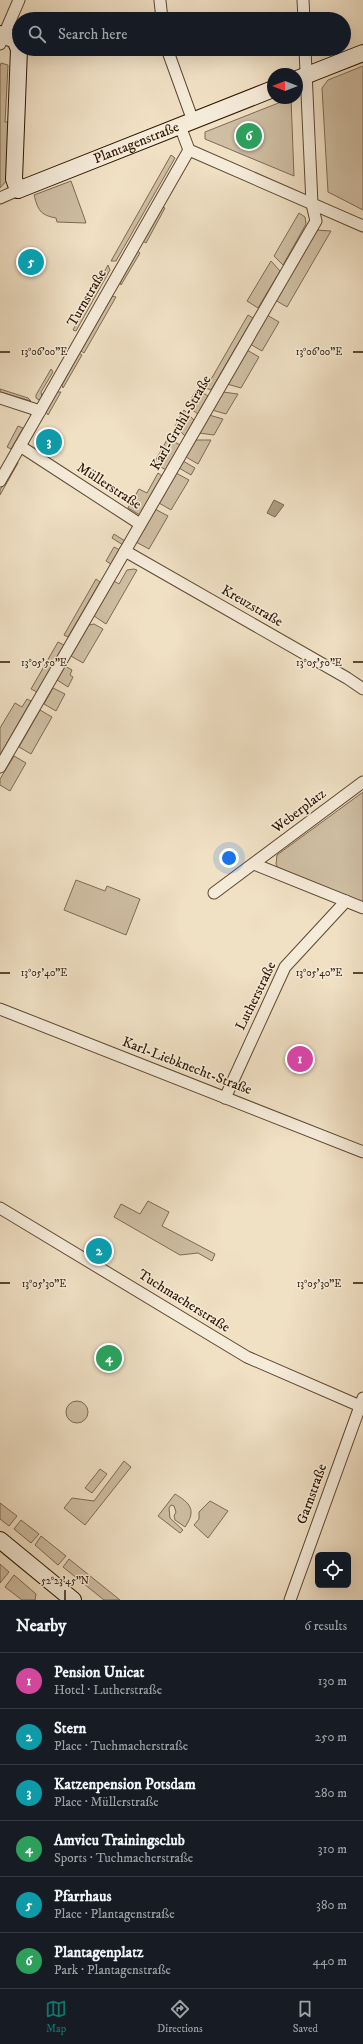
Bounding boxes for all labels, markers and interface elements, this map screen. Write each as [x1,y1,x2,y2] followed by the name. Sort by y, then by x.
[12,12,351,56] search box
[26,23,48,45] icon: search
[58,25,127,44] text: Search here
[267,68,303,104] north arrow
[91,118,182,168] street label: Plantagenstraße
[236,121,262,151] pin: 6
[18,247,44,277] pin: 5
[63,266,111,330] street label: Turnstraße
[21,346,67,358] text: 13°06'00"E
[296,346,342,358] text: 13°06'00"E
[146,372,216,474] street label: Karl-Gruhl-Straße
[36,427,62,457] pin: 3
[73,458,145,514] street label: Müllerstraße
[218,581,286,631] street label: Kreuzstraße
[21,657,67,669] text: 13°05'50"E
[296,657,342,669] text: 13°05'50"E
[268,785,330,838] street label: Weberplatz
[219,848,239,868] your location
[232,959,280,1033] street label: Lutherstraße
[21,967,67,979] text: 13°05'40"E
[296,967,342,979] text: 13°05'40"E
[120,1033,255,1099] street label: Karl-Liebknecht-Straße
[287,1044,313,1074] pin: 1
[86,1236,112,1266] pin: 2
[135,1266,233,1337] street label: Tuchmacherstraße
[22,1278,66,1290] text: 13°05'30"E
[297,1278,341,1290] text: 13°05'30"E
[96,1343,122,1373] pin: 4
[293,1461,331,1527] street label: Garnstraße
[315,1552,351,1588] map controls
[315,1552,351,1588] button: locate
[41,1575,89,1587] text: 52°23'45"N
[16,1615,66,1637] text: Nearby
[304,1618,347,1634] text: 6 results
[54,1663,144,1682] text: Pension Unicat
[27,1673,31,1689] text: 1
[318,1673,347,1689] text: 130 m
[54,1682,162,1698] text: Hotel · Lutherstraße
[54,1719,86,1738] text: Stern
[26,1729,32,1745] text: 2
[315,1729,347,1745] text: 250 m
[54,1738,188,1754] text: Place · Tuchmacherstraße
[54,1775,196,1794] text: Katzenpension Potsdam
[27,1785,31,1801] text: 3
[315,1785,347,1801] text: 280 m
[54,1794,159,1810] text: Place · Müllerstraße
[54,1831,185,1850] text: Amvicu Trainingsclub
[25,1841,33,1857] text: 4
[318,1841,347,1857] text: 310 m
[54,1850,193,1866] text: Sports · Tuchmacherstraße
[54,1887,111,1906] text: Pfarrhaus
[26,1897,32,1913] text: 5
[316,1897,347,1913] text: 380 m
[54,1906,175,1922] text: Place · Plantagenstraße
[54,1943,143,1962] text: Plantagenplatz
[26,1953,32,1969] text: 6
[312,1953,347,1969] text: 440 m
[54,1962,171,1978] text: Park · Plantagenstraße
[45,1998,67,2036] tab: Map
[157,1998,203,2036] tab: Directions
[293,1998,318,2036] tab: Saved

